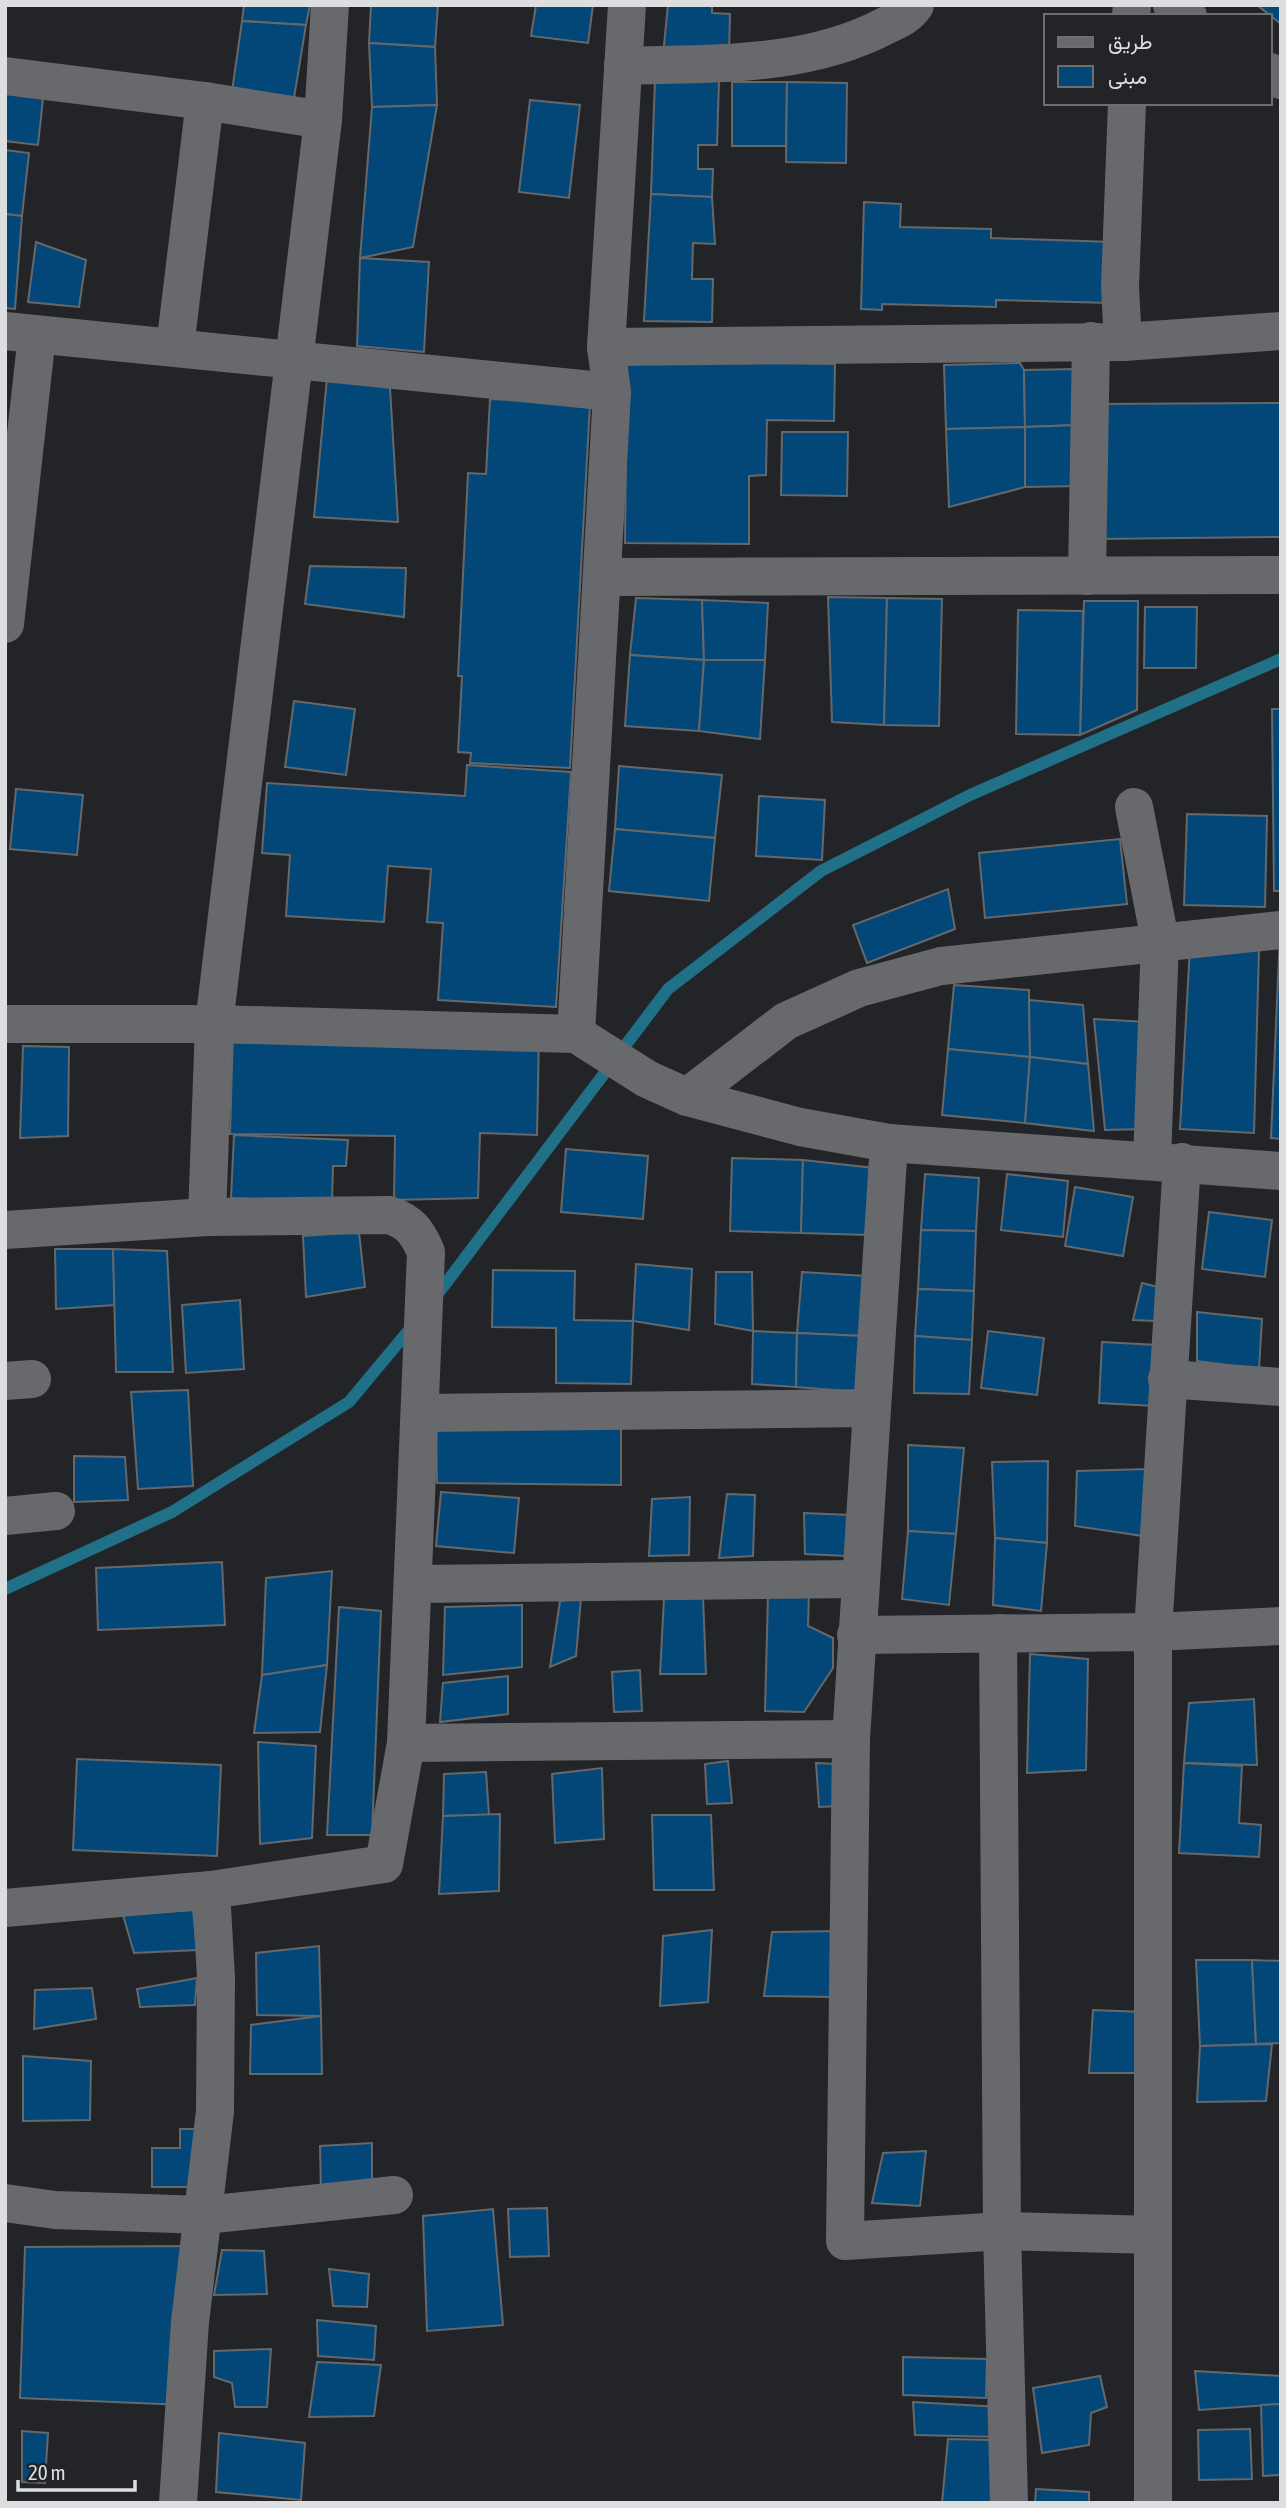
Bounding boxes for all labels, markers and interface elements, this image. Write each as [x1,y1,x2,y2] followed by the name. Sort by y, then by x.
[1044,14,1272,105] legend
[1108,29,1153,55] text: طريق
[1108,64,1147,89] text: مبنى
[18,2448,135,2492] scale bar
[28,2460,66,2484] text: 20 m

